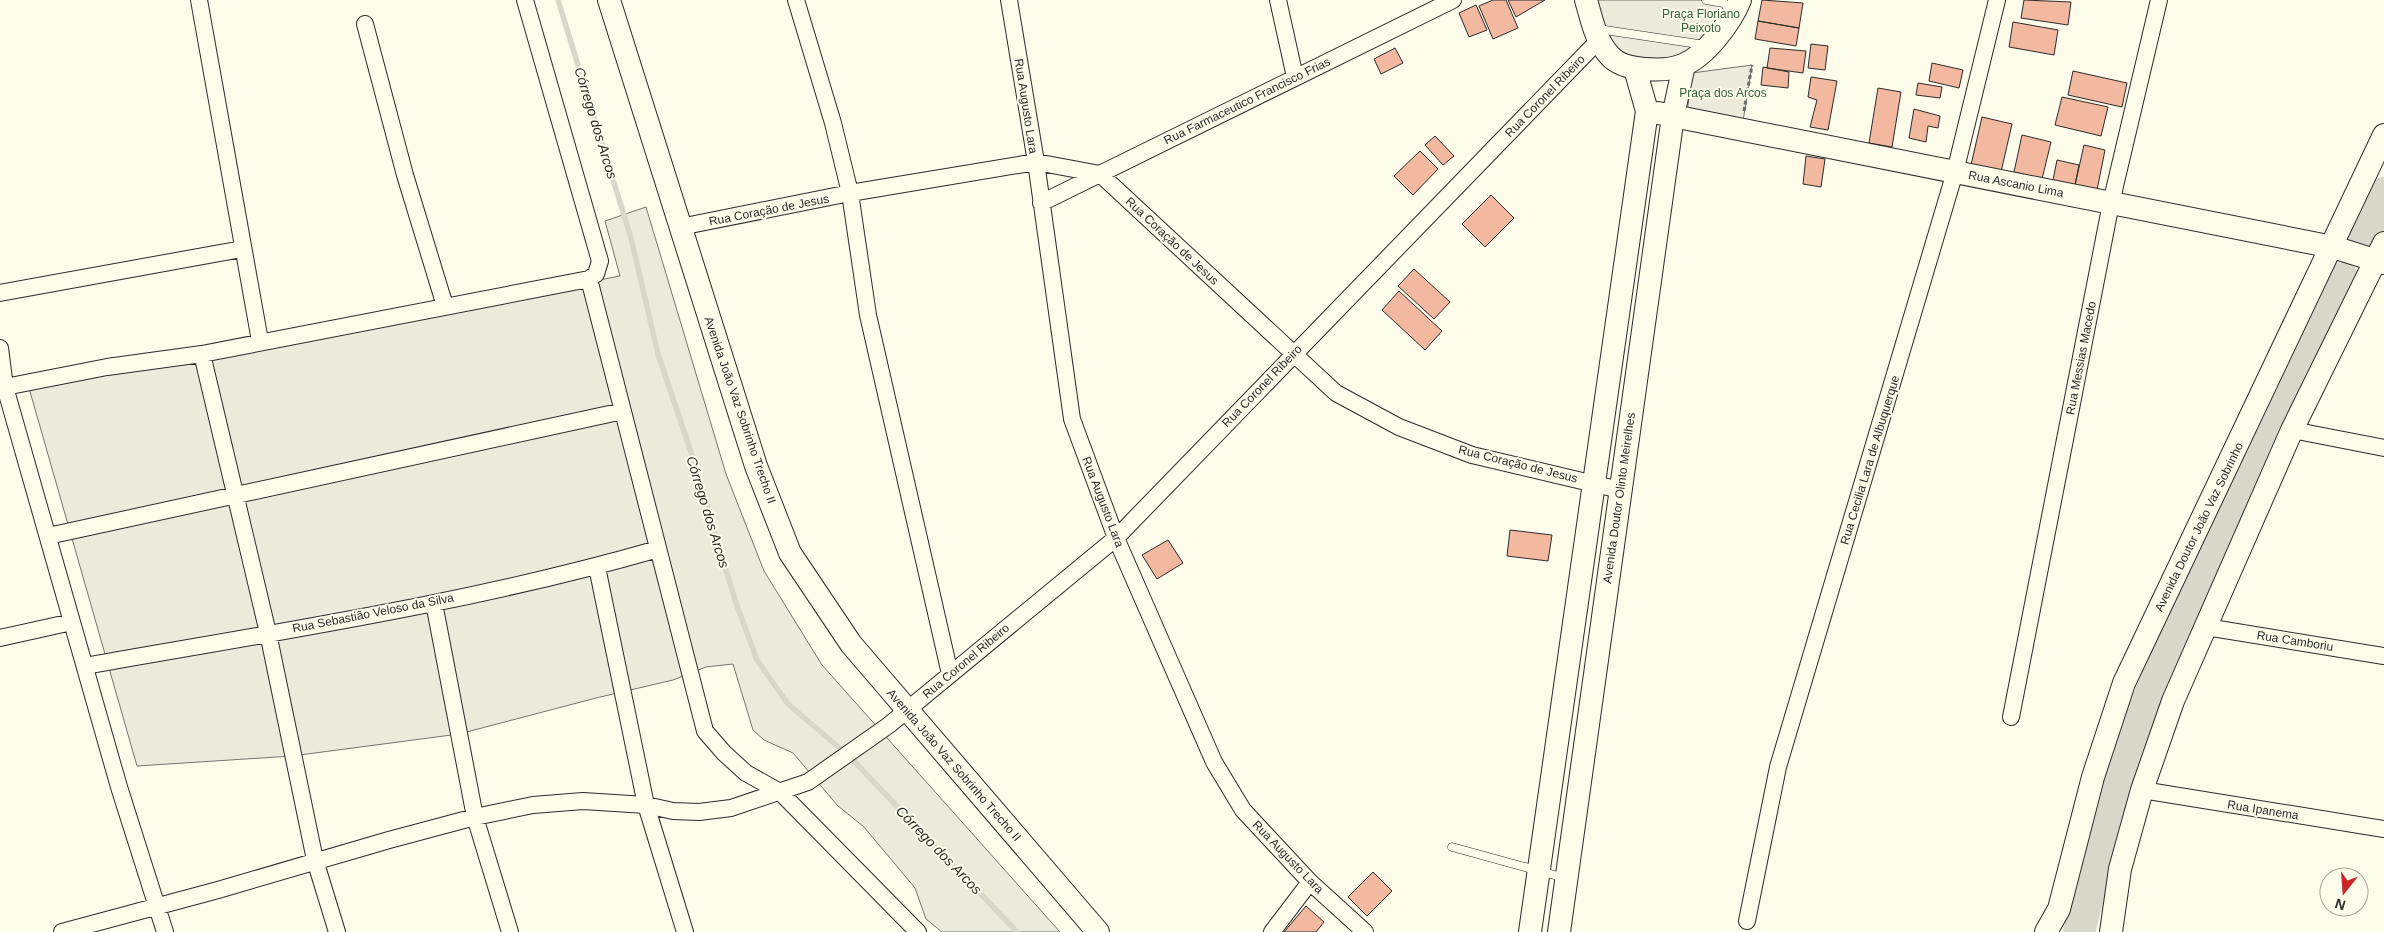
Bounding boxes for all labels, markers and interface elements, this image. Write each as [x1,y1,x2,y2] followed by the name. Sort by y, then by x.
[1662,7,1740,35] park label: Praça Floriano Peixoto
[1502,52,1588,140] street label: Rua Coronel Ribeiro
[1162,55,1332,147] street label: Rua Farmaceutico Francisco Frias
[1012,57,1040,155] street label: Rua Augusto Lara
[571,65,621,181] water label: Córrego dos Arcos
[1679,86,1767,100] park label: Praça dos Arcos
[1967,168,2065,200] street label: Rua Ascanio Lima
[708,191,830,229] street label: Rua Coração de Jesus
[1123,194,1221,288] street label: Rua Coração de Jesus
[2063,300,2099,416] street label: Rua Messias Macedo
[701,315,779,505] street label: Avenida João Vaz Sobrinho Trecho II
[1219,342,1305,430] street label: Rua Coronel Ribeiro
[1838,373,1903,546] street label: Rua Cecilia Lara de Albuquerque
[1600,412,1638,584] street label: Avenida Doutor Olinto Meirelhes
[2152,440,2246,614] street label: Avenida Doutor João Vaz Sobrinho
[1457,442,1579,486] street label: Rua Coração de Jesus
[683,454,733,570] water label: Córrego dos Arcos
[1079,455,1127,550] street label: Rua Augusto Lara
[291,590,455,636] street label: Rua Sebastião Veloso da Silva
[920,620,1012,701] street label: Rua Coronel Ribeiro
[2256,628,2334,654] street label: Rua Camboriu
[884,686,1024,844] street label: Avenida João Vaz Sobrinho Trecho II
[2226,797,2300,823] street label: Rua Ipanema
[893,803,985,897] water label: Córrego dos Arcos
[1250,818,1327,897] street label: Rua Augusto Lara
[2319,867,2369,917] north arrow
[2333,895,2347,914] text: N

